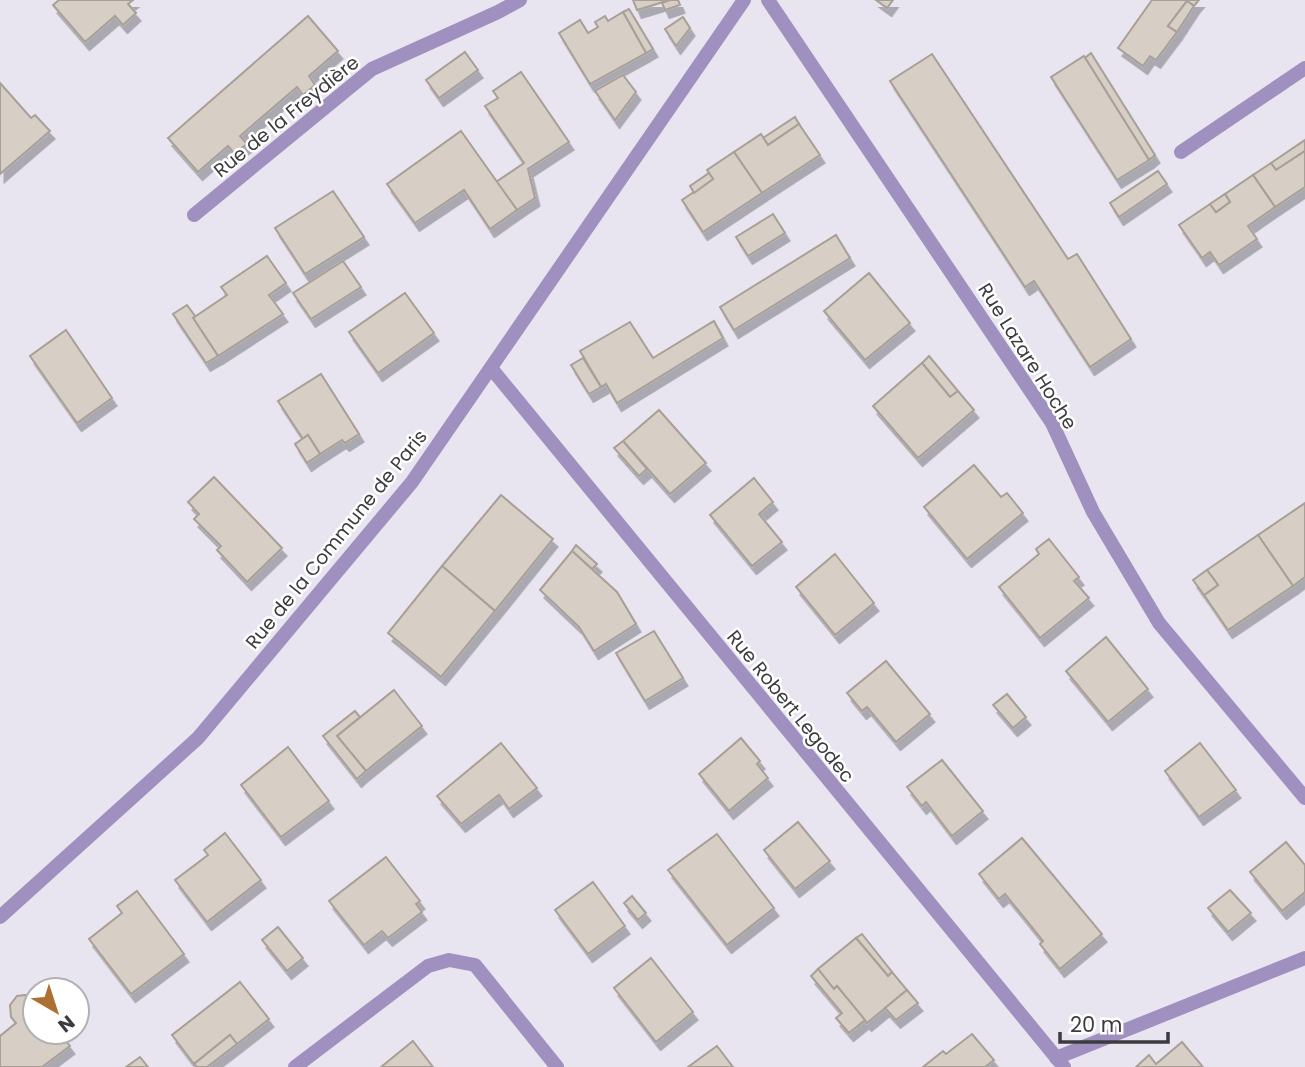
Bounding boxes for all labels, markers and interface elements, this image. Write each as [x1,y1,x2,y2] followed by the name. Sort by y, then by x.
[208,49,365,184] street label: Rue de la Freydière
[972,278,1083,435] street label: Rue Lazare Hoche
[239,424,433,655] street label: Rue de la Commune de Paris
[721,624,861,788] street label: Rue Robert Legodec
[21,976,91,1046] north arrow
[1060,1000,1168,1044] scale bar
[52,1009,80,1039] text: N
[1070,1010,1123,1039] text: 20 m

